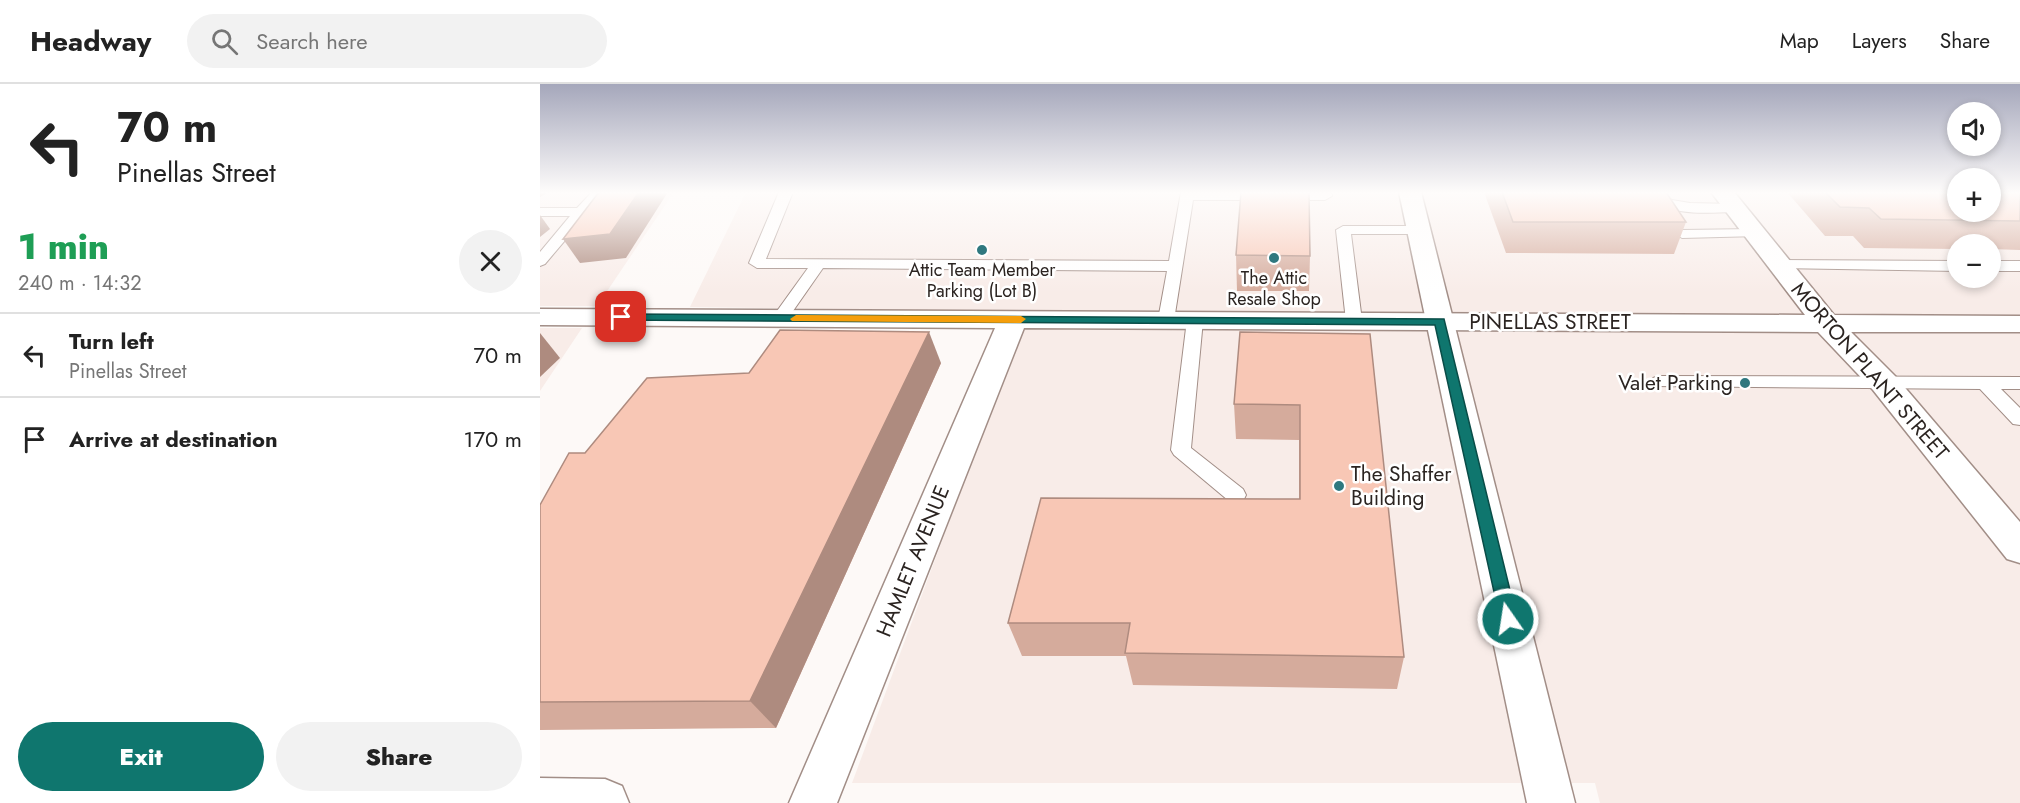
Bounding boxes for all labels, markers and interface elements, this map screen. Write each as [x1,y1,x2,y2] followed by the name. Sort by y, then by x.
[187,14,607,68] search box
[30,21,151,62] text: Headway
[208,25,241,58] icon: search
[256,25,368,57] text: Search here
[1780,26,1819,56] text: Map
[1852,26,1907,56] text: Layers
[1940,26,1990,56] text: Share
[117,97,217,158] text: 70 m
[1947,102,2001,288] map controls
[1947,102,2001,156] button: sound
[18,108,96,186] icon: left
[117,153,276,192] text: Pinellas Street
[1947,168,2001,222] button: +
[18,220,109,272] text: 1 min
[459,230,522,293] button: close
[1947,234,2001,288] button: −
[975,243,989,257] marker: Attic Team Member Parking (Lot B)
[1267,251,1281,265] marker: The Attic Resale Shop
[909,257,1056,304] place label: Attic Team Member Parking (Lot B)
[1227,265,1321,312] place label: The Attic Resale Shop
[18,269,142,298] text: 240 m · 14:32
[1784,276,1956,467] street label: MORTON PLANT STREET
[595,291,646,342] pin
[604,300,637,333] icon: arrive
[1469,307,1631,337] street label: PINELLAS STREET
[69,325,154,357] text: Turn left
[18,339,51,372] icon: left
[473,339,522,371] text: 70 m
[69,357,187,386] text: Pinellas Street
[1618,368,1733,398] place label: Valet Parking
[1738,376,1752,390] marker: Valet Parking
[18,423,51,456] icon: arrive
[69,423,278,455] text: Arrive at destination
[464,423,522,455] text: 170 m
[1351,459,1452,513] place label: The Shaffer Building
[1332,479,1346,493] marker: The Shaffer Building
[869,481,957,641] street label: HAMLET AVENUE
[1476,587,1540,651] position arrow
[18,722,264,791] button: Exit
[276,722,522,791] button: Share

